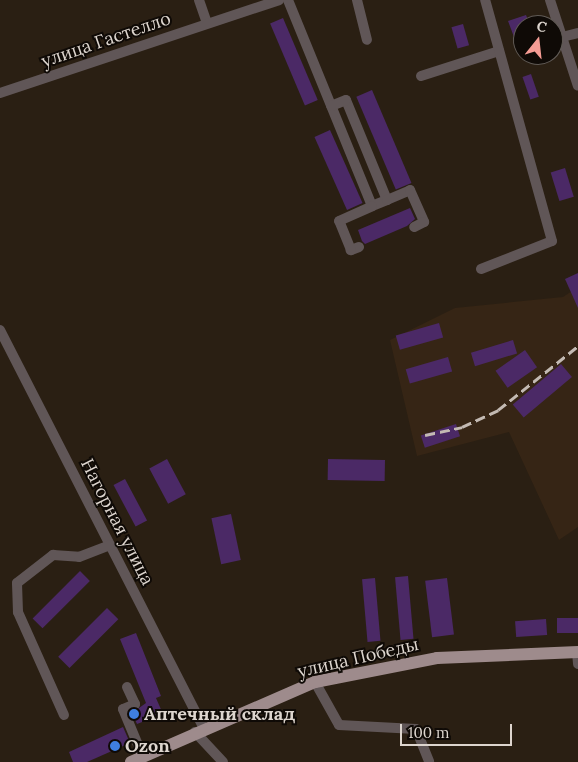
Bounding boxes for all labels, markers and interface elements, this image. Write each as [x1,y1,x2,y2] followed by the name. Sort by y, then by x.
[38,8,174,72] street label: улица Гастелло
[513,15,563,65] north arrow
[535,17,549,37] text: С
[76,455,158,589] street label: Нагорная улица
[295,634,421,682] street label: улица Победы
[144,703,295,725] place label: Аптечный склад
[128,708,140,720] marker: Аптечный склад
[403,714,516,746] scale bar
[408,723,449,742] text: 100 m
[125,735,170,757] place label: Ozon
[109,740,121,752] marker: Ozon

